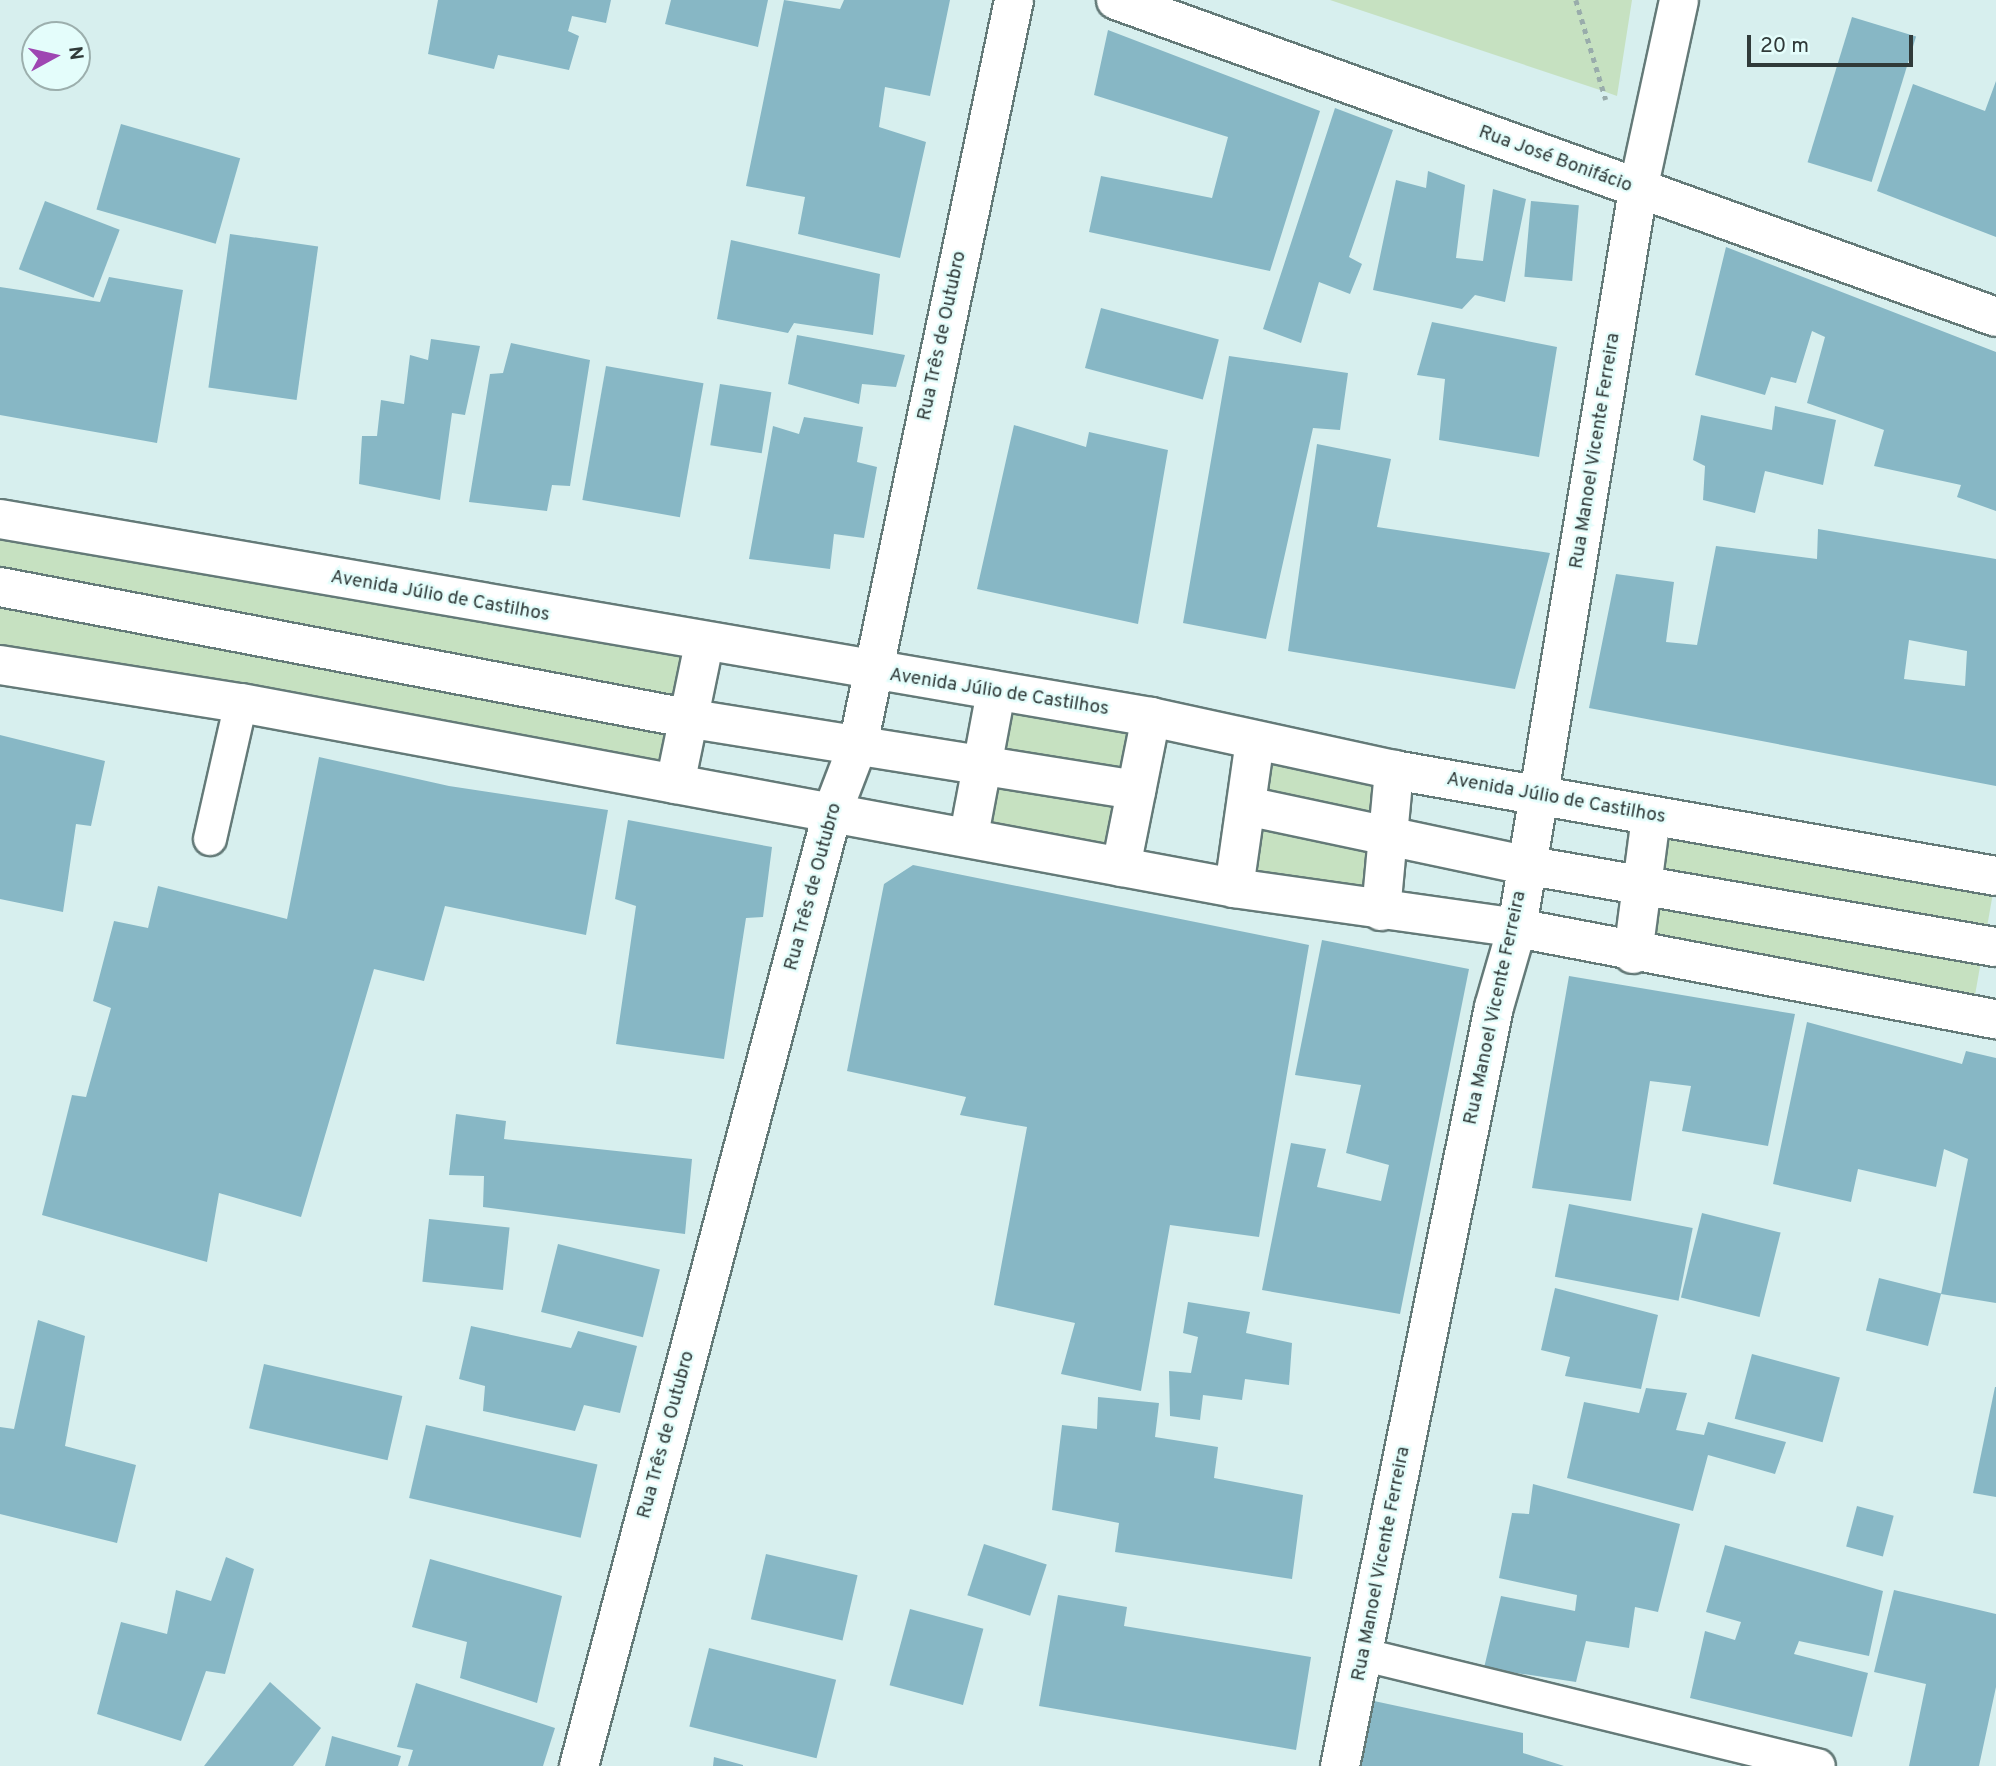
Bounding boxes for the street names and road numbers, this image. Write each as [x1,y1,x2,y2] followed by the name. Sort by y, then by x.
[1475,122,1635,198] street label: Rua José Bonifácio
[914,249,972,423] street label: Rua Três de Outubro
[1566,331,1626,571] street label: Rua Manoel Vicente Ferreira
[329,567,551,627] street label: Avenida Júlio de Castilhos
[888,664,1110,722] street label: Avenida Júlio de Castilhos
[1445,769,1667,829] street label: Avenida Júlio de Castilhos
[781,800,847,974] street label: Rua Três de Outubro
[1460,889,1532,1127] street label: Rua Manoel Vicente Ferreira
[634,1348,700,1522] street label: Rua Três de Outubro
[1348,1444,1416,1684] street label: Rua Manoel Vicente Ferreira

